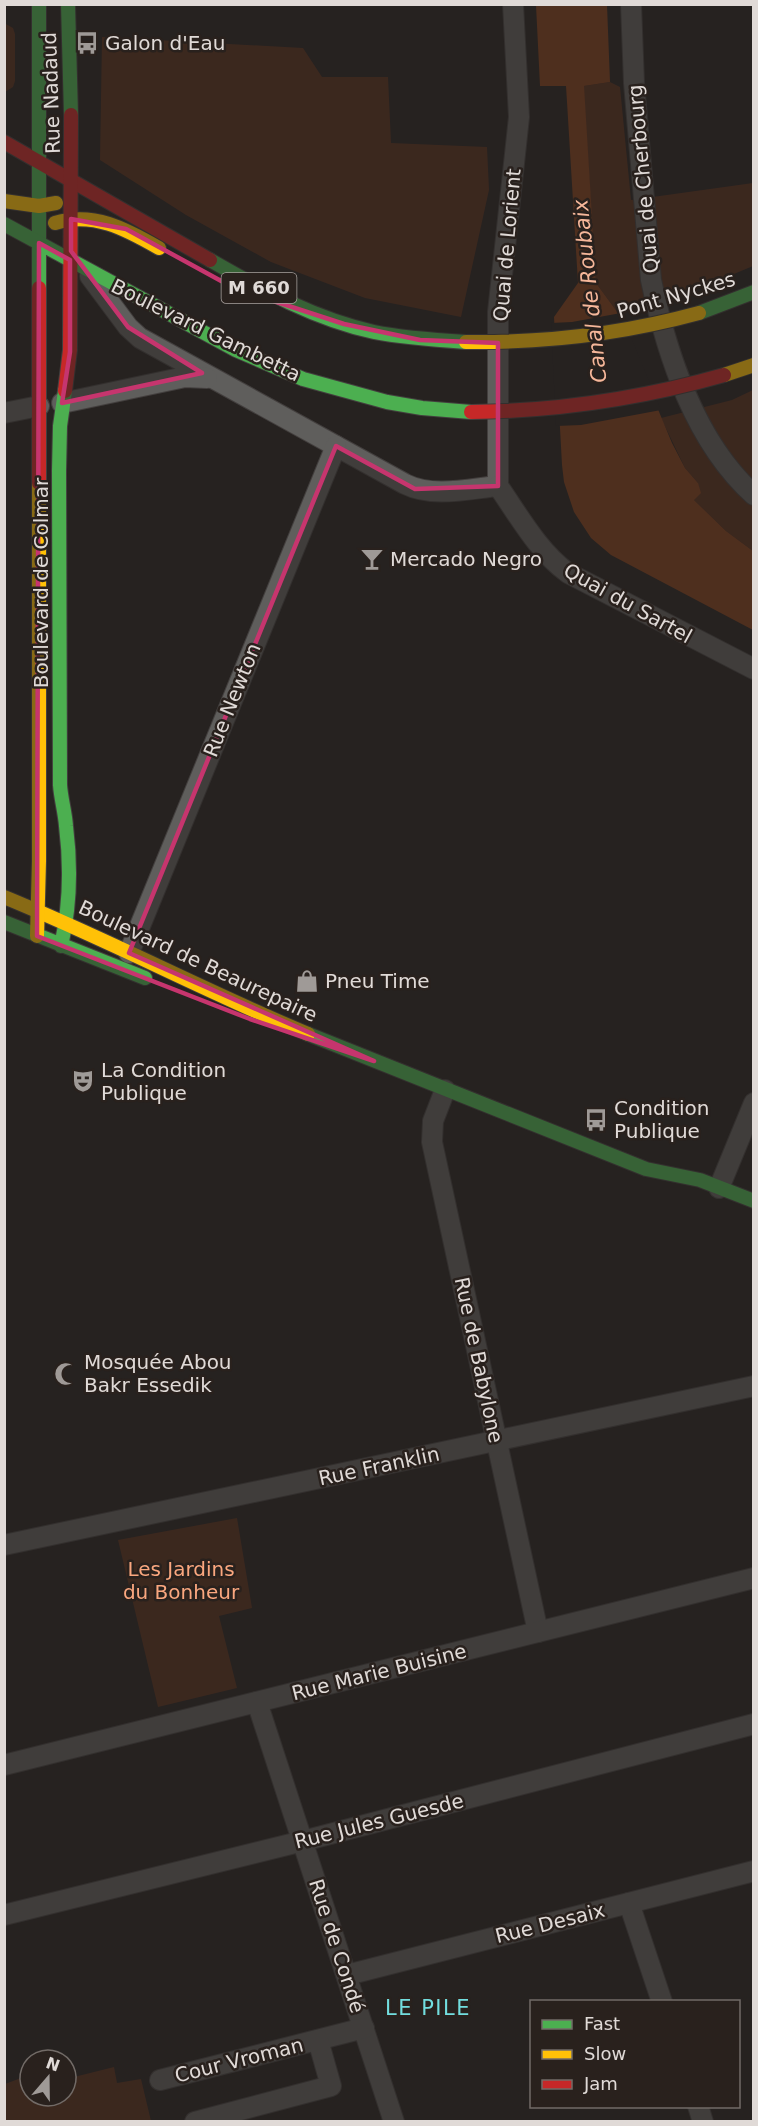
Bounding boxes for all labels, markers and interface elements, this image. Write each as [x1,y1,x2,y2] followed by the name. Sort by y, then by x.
[74,30,100,56] bus stop icon: Galon d'Eau
[105,31,225,55] place label: Galon d'Eau
[37,32,65,154] street label: Rue Nadaud
[623,84,663,274] street label: Quai de Cherbourg
[488,167,526,323] street label: Quai de Lorient
[568,198,612,384] water label: Canal de Roubaix
[614,267,738,323] street label: Pont Nyckes
[222,273,296,303] road number: M 660
[107,274,305,386] street label: Boulevard Gambetta
[29,477,53,688] street label: Boulevard de Colmar
[359,546,385,572] bar icon: Mercado Negro
[390,547,542,571] place label: Mercado Negro
[560,558,696,648] street label: Quai du Sartel
[198,640,266,760] street label: Rue Newton
[75,895,321,1027] street label: Boulevard de Beaurepaire
[294,968,320,994] shop icon: Pneu Time
[325,969,430,993] place label: Pneu Time
[101,1058,226,1105] place label: La Condition Publique
[70,1068,96,1094] theatre icon: La Condition Publique
[614,1096,709,1143] place label: Condition Publique
[583,1107,609,1133] bus stop icon: Condition Publique
[450,1275,508,1445] street label: Rue de Babylone
[84,1350,232,1397] place label: Mosquée Abou Bakr Essedik
[53,1361,79,1387] mosque icon: Mosquée Abou Bakr Essedik
[316,1441,442,1491] street label: Rue Franklin
[123,1557,240,1604] park label: Les Jardins du Bonheur
[289,1639,469,1705] street label: Rue Marie Buisine
[292,1788,466,1854] street label: Rue Jules Guesde
[304,1876,370,2016] street label: Rue de Condé
[493,1898,607,1948] street label: Rue Desaix
[385,1996,471,2020] district label: LE PILE
[530,2000,740,2108] legend
[584,2013,620,2034] text: Fast
[172,2032,306,2088] street label: Cour Vroman
[584,2043,626,2064] text: Slow
[18,2048,78,2108] north arrow
[43,2053,63,2076] text: N
[583,2073,618,2094] text: Jam

